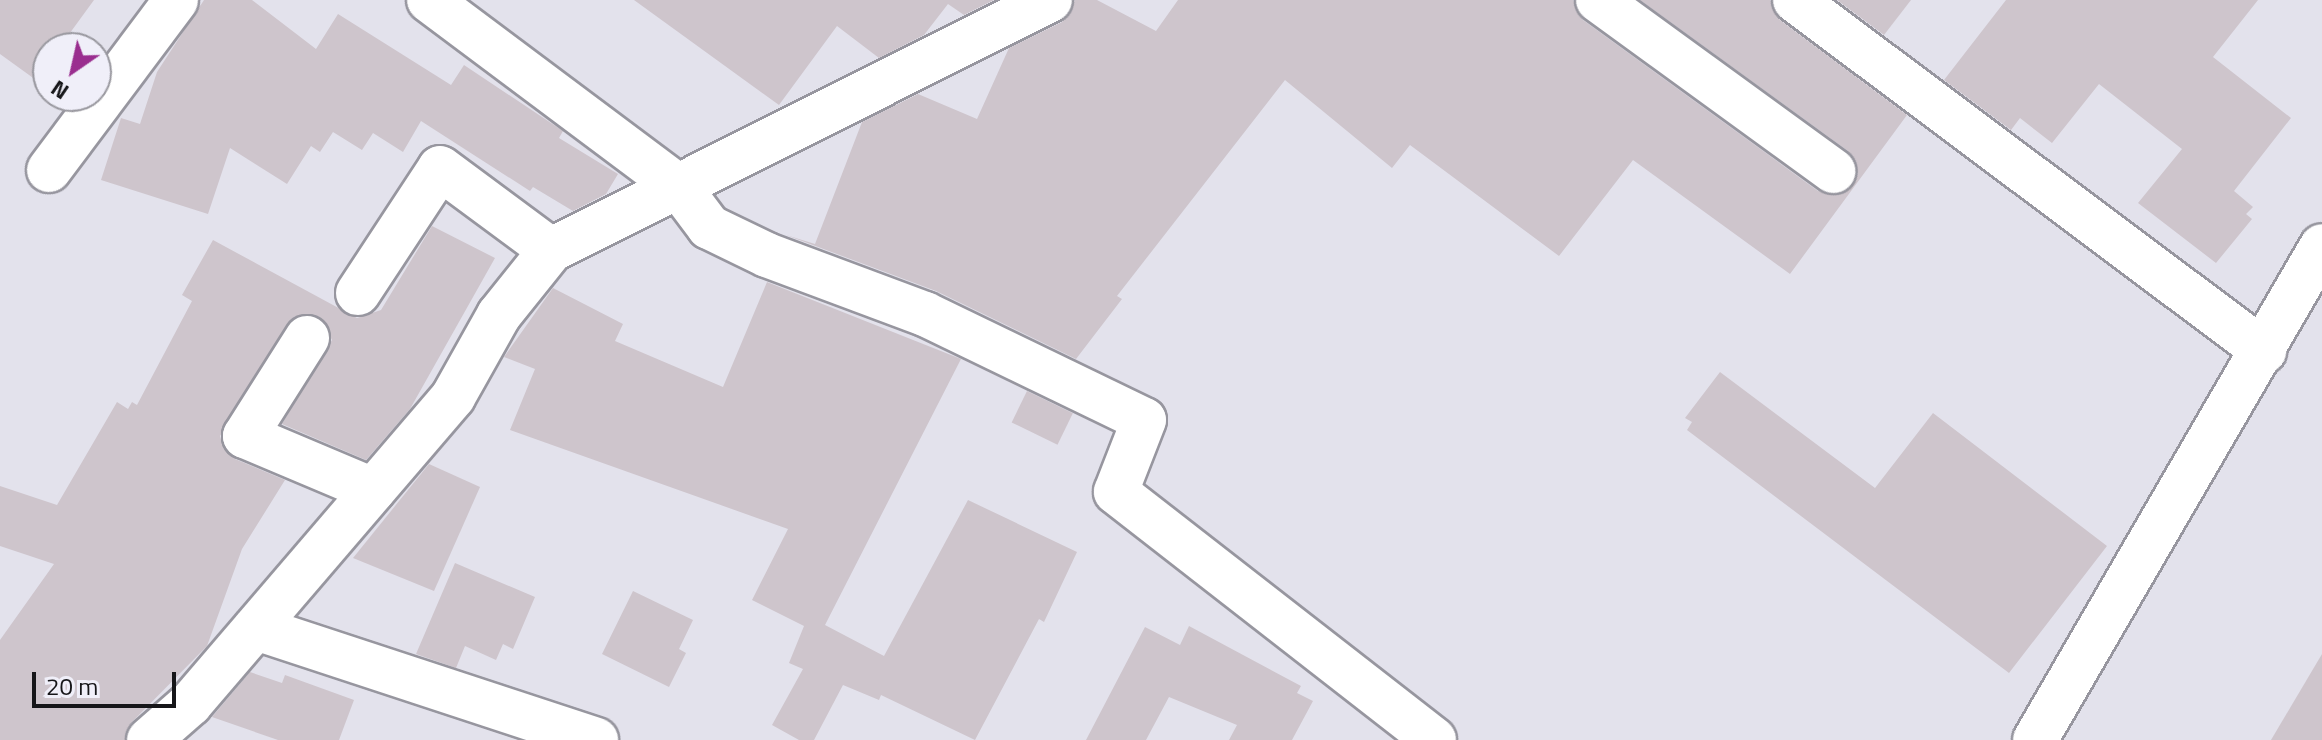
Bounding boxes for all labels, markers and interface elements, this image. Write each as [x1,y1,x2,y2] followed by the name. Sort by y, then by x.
[32,32,112,112] north arrow
[44,72,76,109] text: N
[36,656,180,706] scale bar
[46,668,98,704] text: 20 m

